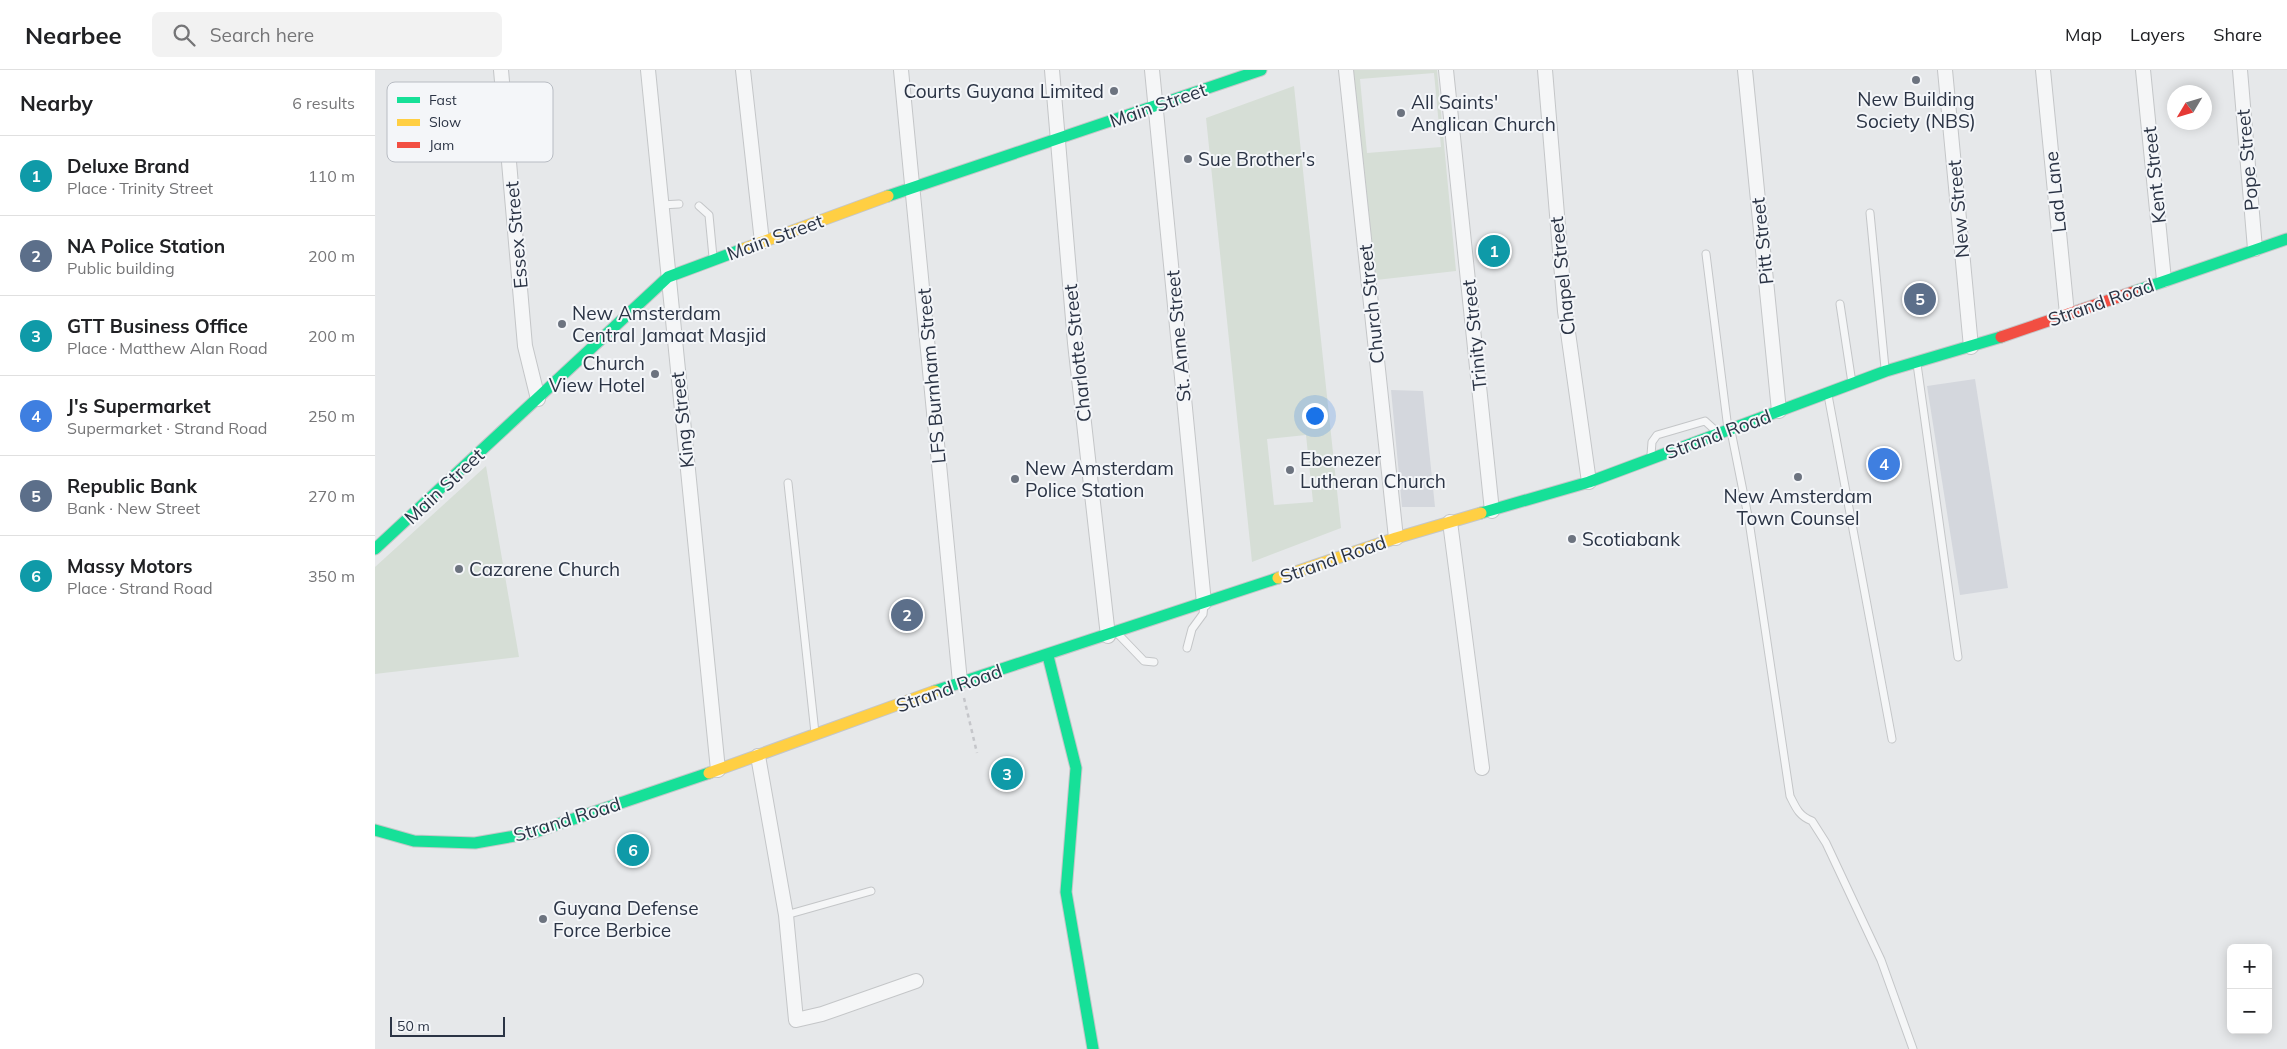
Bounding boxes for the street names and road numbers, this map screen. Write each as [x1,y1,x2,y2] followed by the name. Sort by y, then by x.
[1106,77,1210,133] street label: Main Street
[2231,108,2263,212] street label: Pope Street
[2137,125,2171,225] street label: Kent Street
[2039,150,2071,234] street label: Lad Lane
[1942,159,1974,259] street label: New Street
[499,180,533,290] street label: Essex Street
[1745,196,1779,286] street label: Pitt Street
[724,208,827,266] street label: Main Street
[1544,215,1580,337] street label: Chapel Street
[1353,243,1389,365] street label: Church Street
[1160,269,1196,403] street label: St. Anne Street
[2045,273,2157,331] street label: Strand Road
[1456,278,1492,392] street label: Trinity Street
[1058,283,1096,423] street label: Charlotte Street
[911,287,951,465] street label: LFS Burnham Street
[665,370,699,469] street label: King Street
[1662,404,1774,464] street label: Strand Road
[399,443,489,529] street label: Main Street
[1277,530,1389,588] street label: Strand Road
[893,659,1005,717] street label: Strand Road
[511,791,623,847] street label: Strand Road

